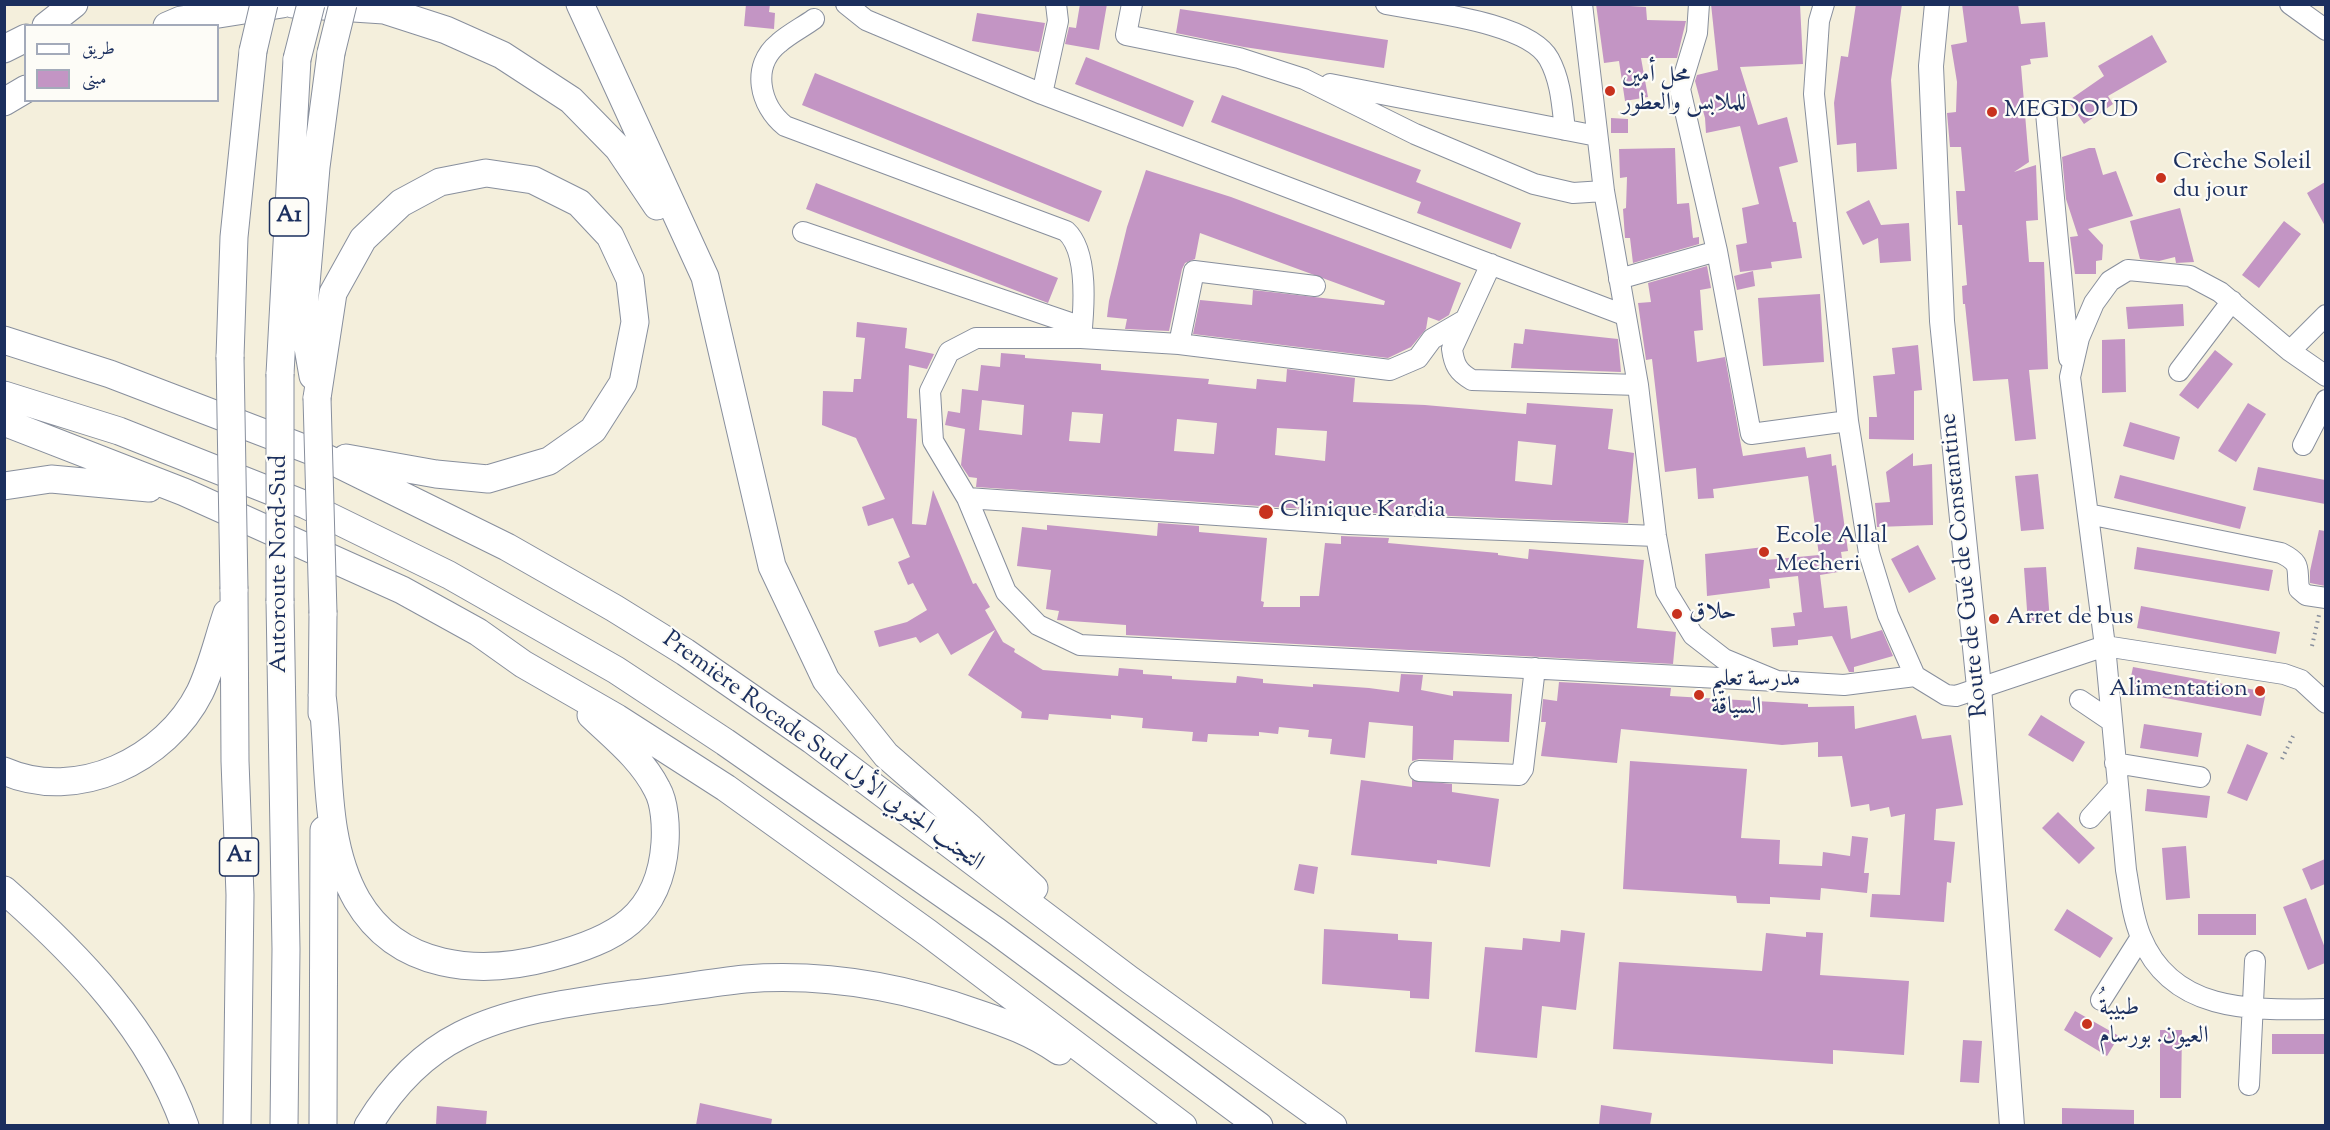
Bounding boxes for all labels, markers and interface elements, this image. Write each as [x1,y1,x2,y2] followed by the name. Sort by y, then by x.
[24,24,219,102] legend
[82,37,115,63] text: طريق
[1622,63,1746,119] place label: محل أمين للملابس والعطور
[82,67,107,93] text: مبنى
[1603,84,1617,98] marker: محل أمين للملابس والعطور
[2004,98,2138,126] place label: MEGDOUD
[1985,105,1999,119] marker: MEGDOUD
[2173,150,2312,206] place label: Crèche Soleil du jour
[2154,171,2168,185] marker: Crèche Soleil du jour
[270,198,308,236] road number: A1
[1936,411,1996,719] street label: Route de Gué de Constantine
[267,455,295,673] street label: Autoroute Nord-Sud
[1280,498,1446,526] place label: Clinique Kardia
[1257,503,1275,521] marker: Clinique Kardia
[1776,524,1888,580] place label: Ecole Allal Mecheri
[1757,545,1771,559] marker: Ecole Allal Mecheri
[1689,600,1737,628] place label: حلاق
[2006,605,2133,633] place label: Arret de bus
[1670,607,1684,621] marker: حلاق
[1987,612,2001,626] marker: Arret de bus
[656,627,988,879] street label: Première Rocade Sud التجنب الجنوبي الأول
[1711,667,1801,723] place label: مدرسة تعليم السياقة
[2109,677,2248,705] place label: Alimentation
[2253,684,2267,698] marker: Alimentation
[1692,688,1706,702] marker: مدرسة تعليم السياقة
[220,838,258,876] road number: A1
[2099,996,2209,1052] place label: طبيبةُ العيون. بورسام
[2080,1017,2094,1031] marker: طبيبةُ العيون. بورسام

